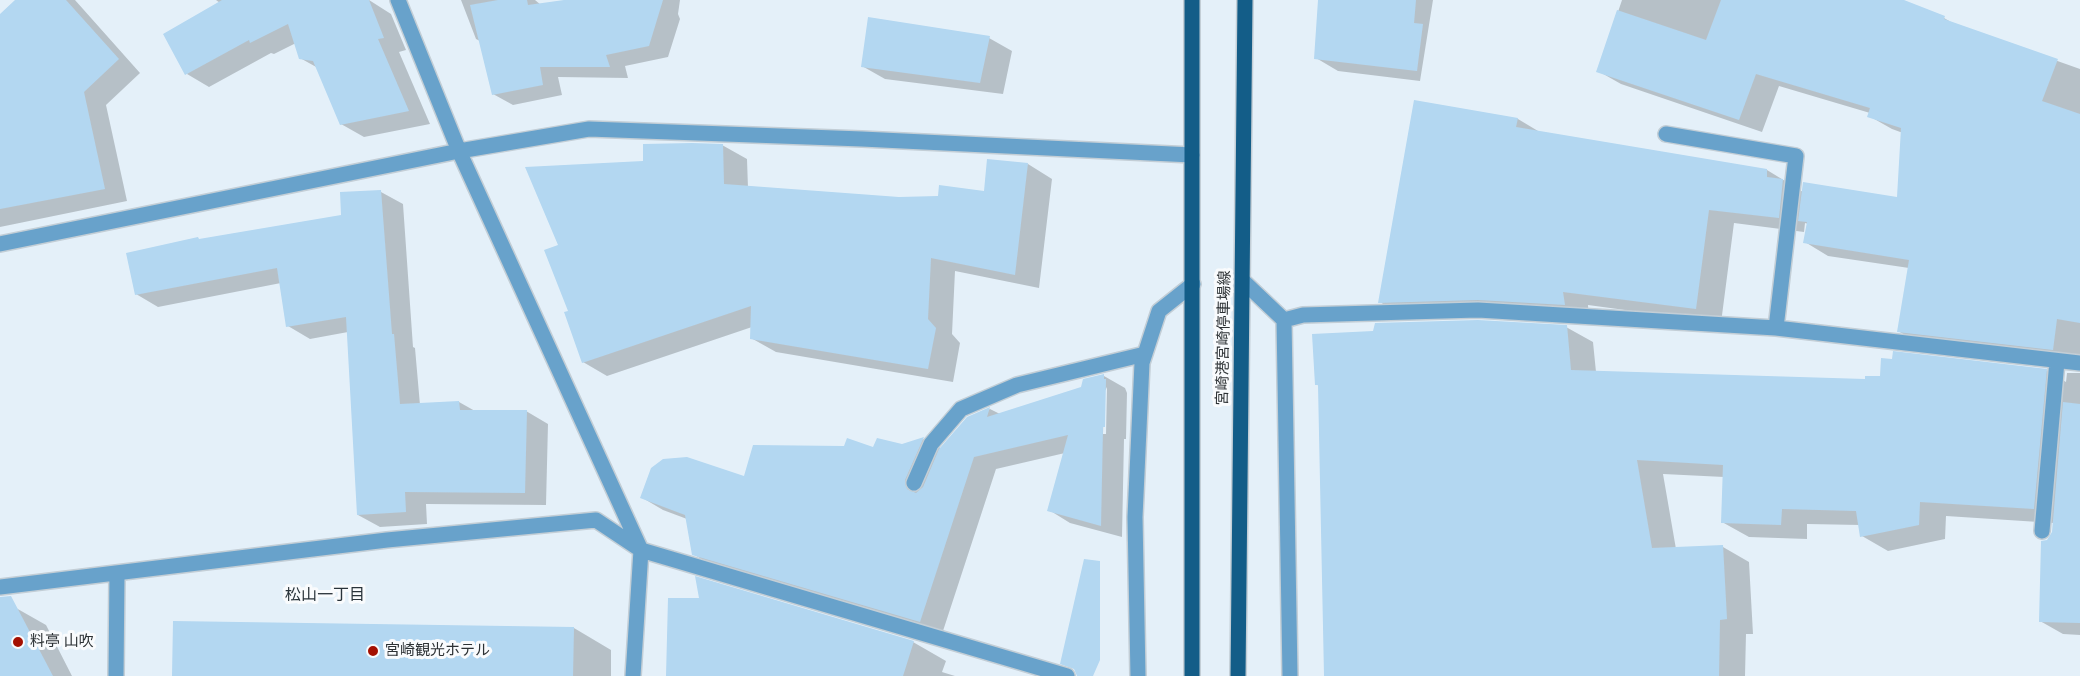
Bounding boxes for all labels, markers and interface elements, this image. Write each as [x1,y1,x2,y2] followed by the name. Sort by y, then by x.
[1214,270,1234,406] street label: 宮崎港宮崎停車場線
[285,585,365,605] district label: 松山一丁目
[30,633,94,651] place label: 料亭 山吹
[11,635,25,649] marker: 料亭 山吹
[385,642,490,660] place label: 宮崎観光ホテル
[366,644,380,658] marker: 宮崎観光ホテル

